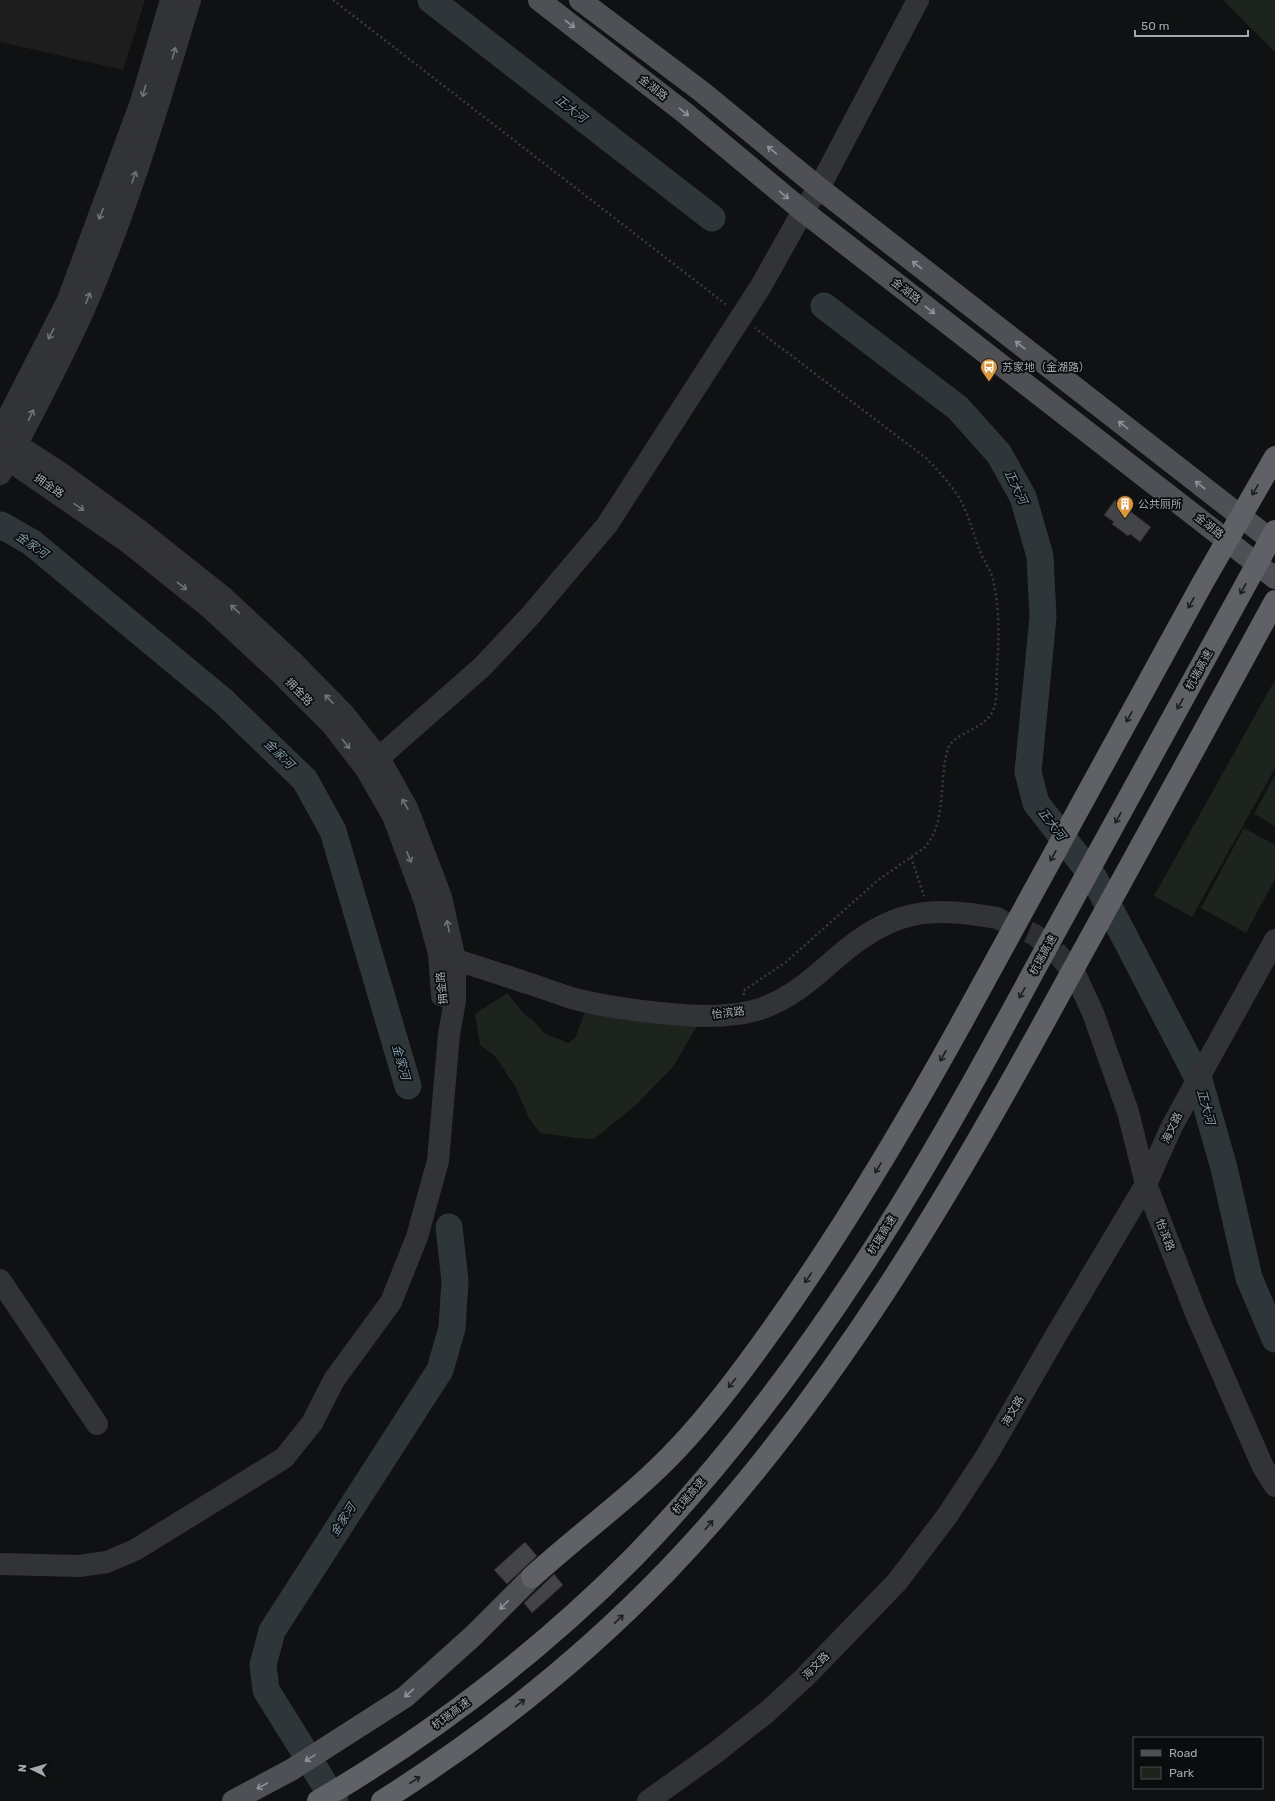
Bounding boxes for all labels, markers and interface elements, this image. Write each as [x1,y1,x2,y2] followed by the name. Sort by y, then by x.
[1135,12,1248,38] scale bar
[1141,19,1169,33] text: 50 m
[564,20,575,28] one-way arrow
[171,47,178,60] one-way arrow
[636,73,670,103] street label: 金湖路
[140,84,147,97] one-way arrow
[553,92,591,127] water label: 正大河
[678,108,689,116] one-way arrow
[767,145,777,154] one-way arrow
[130,171,138,183] one-way arrow
[778,191,789,200] one-way arrow
[97,207,105,219] one-way arrow
[912,261,923,270] one-way arrow
[889,276,923,306] street label: 金湖路
[85,293,93,305] one-way arrow
[925,306,936,314] one-way arrow
[47,327,54,339] one-way arrow
[1015,341,1026,349] one-way arrow
[979,357,999,382] bus stop icon: 苏家地（金湖路）
[1002,361,1090,374] place label: 苏家地（金湖路）
[28,410,35,422] one-way arrow
[1117,421,1128,429] one-way arrow
[1002,468,1031,508] water label: 正大河
[32,471,66,501] street label: 拥金路
[1195,481,1206,489] one-way arrow
[1251,484,1259,496] one-way arrow
[1115,494,1135,519] building icon: 公共厕所
[1138,498,1182,511] place label: 公共厕所
[73,503,84,511] one-way arrow
[1192,511,1226,541] street label: 金湖路
[13,529,52,562] water label: 金家河
[177,581,187,590] one-way arrow
[1238,583,1246,595] one-way arrow
[1187,597,1195,609] one-way arrow
[231,605,241,614] one-way arrow
[1183,648,1215,692] street label: 杭瑞高速
[283,676,315,708] street label: 拥金路
[324,694,334,704] one-way arrow
[1176,697,1184,709] one-way arrow
[1124,711,1132,723] one-way arrow
[261,736,298,773] water label: 金家河
[342,738,350,749] one-way arrow
[400,798,408,810] one-way arrow
[1035,806,1070,844] water label: 正大河
[1114,811,1121,823] one-way arrow
[406,850,413,862] one-way arrow
[1049,850,1056,862] one-way arrow
[443,920,451,933] one-way arrow
[1027,933,1059,977] street label: 杭瑞高速
[434,971,450,1005] street label: 拥金路
[1018,987,1025,999] one-way arrow
[711,1005,745,1021] street label: 怡滨路
[389,1043,413,1083] water label: 金家河
[939,1050,947,1062] one-way arrow
[1194,1088,1218,1128] water label: 正大河
[1159,1110,1185,1146] street label: 海文路
[874,1162,882,1173] one-way arrow
[865,1213,899,1257] street label: 杭瑞高速
[1153,1217,1177,1253] street label: 怡滨路
[804,1272,812,1283] one-way arrow
[727,1377,736,1388] one-way arrow
[999,1393,1027,1429] street label: 海文路
[670,1475,708,1517] street label: 杭瑞高速
[327,1499,360,1539] water label: 金家河
[704,1520,713,1530] one-way arrow
[499,1600,509,1610] one-way arrow
[614,1614,624,1623] one-way arrow
[800,1650,832,1682] street label: 海文路
[404,1688,414,1697] one-way arrow
[429,1696,473,1732] street label: 杭瑞高速
[515,1699,526,1708] one-way arrow
[1133,1737,1263,1789] legend
[1169,1746,1197,1760] text: Road
[12,1749,52,1789] north arrow
[305,1754,316,1762] one-way arrow
[16,1764,29,1773] text: N
[1169,1766,1195,1780] text: Park
[409,1776,420,1784] one-way arrow
[256,1782,268,1790] one-way arrow

